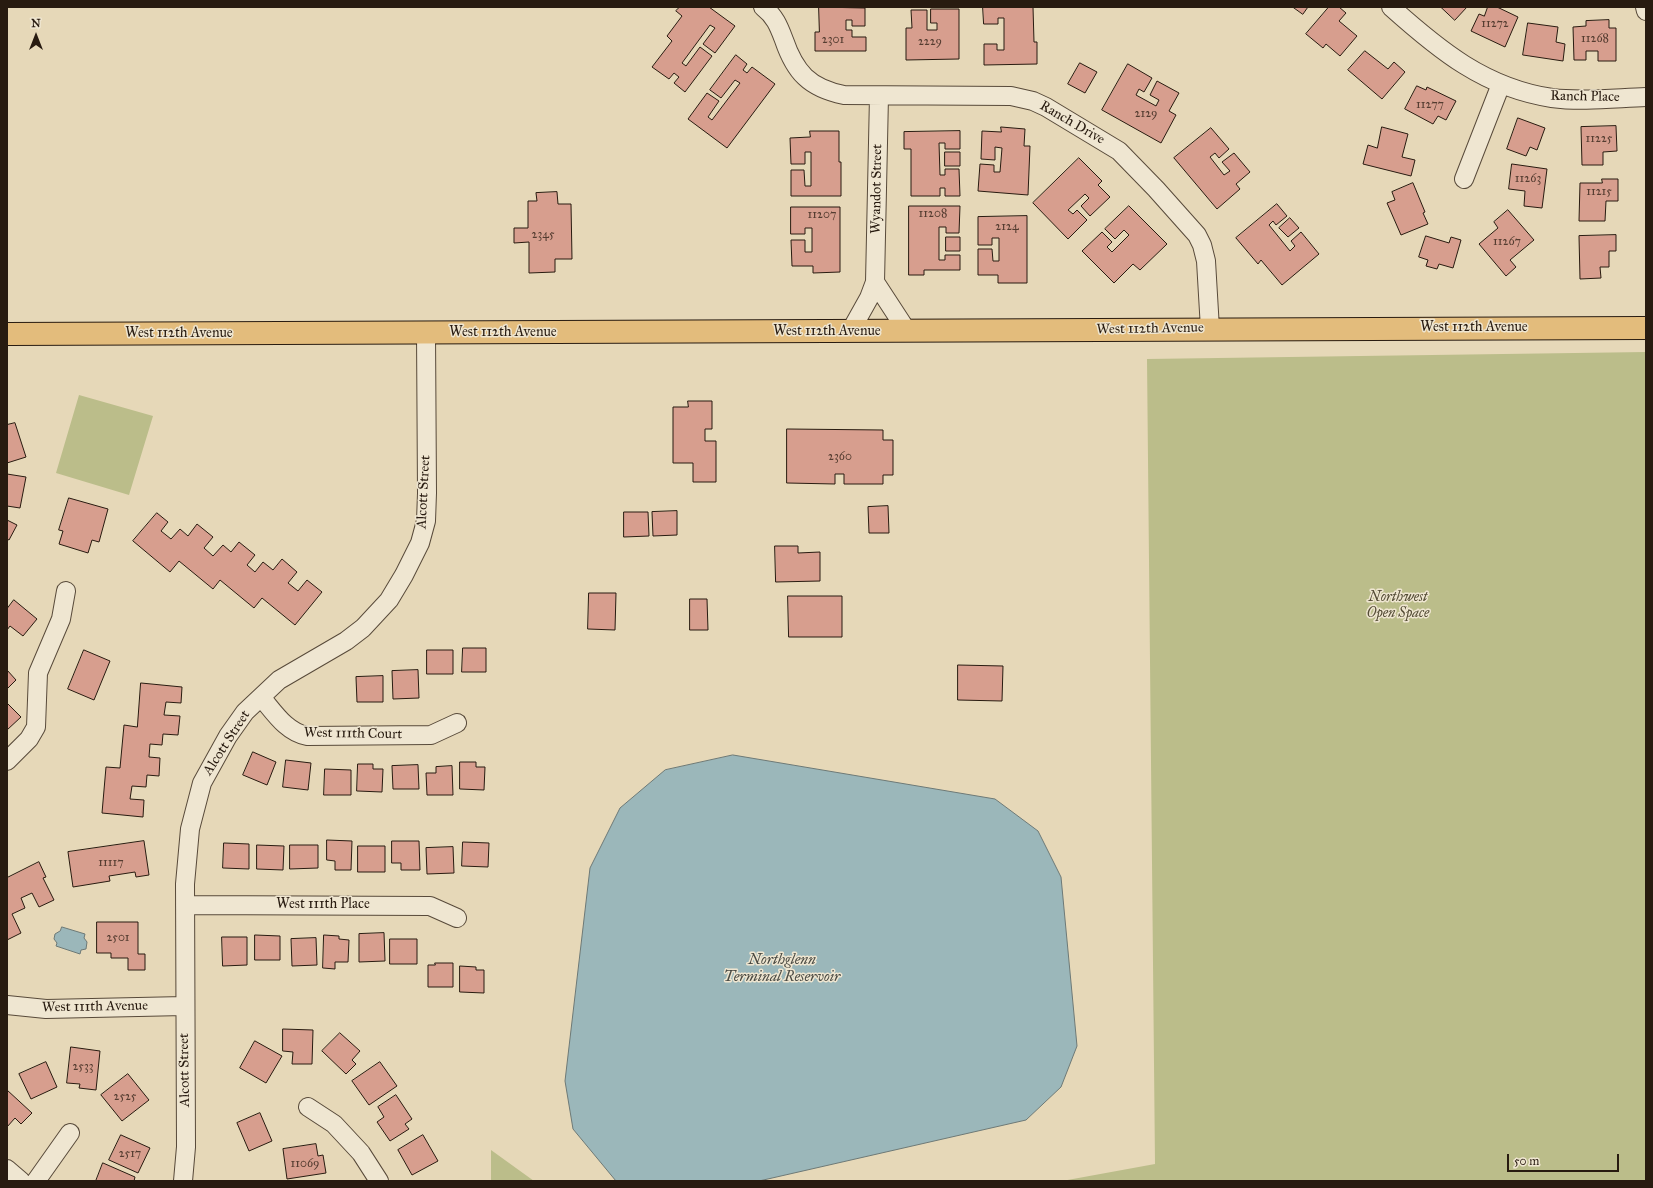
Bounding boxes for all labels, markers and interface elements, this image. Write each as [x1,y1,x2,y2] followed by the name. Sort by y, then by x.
[16,16,56,56] north arrow
[31,17,41,30] text: N
[1481,17,1509,31] house number: 11272
[1581,32,1609,46] house number: 11268
[822,33,844,47] house number: 2301
[918,35,942,49] house number: 2229
[1550,88,1620,106] street label: Ranch Place
[1036,98,1108,148] street label: Ranch Drive
[1416,98,1444,112] house number: 11277
[1134,107,1158,121] house number: 2129
[1586,132,1612,146] house number: 11225
[868,144,886,234] street label: Wyandot Street
[1515,172,1541,186] house number: 11263
[1586,185,1612,199] house number: 11215
[919,207,947,221] house number: 11208
[808,208,836,222] house number: 11207
[995,220,1019,234] house number: 2124
[532,228,554,242] house number: 2345
[1493,235,1521,249] house number: 11267
[1096,320,1204,338] street label: West 112th Avenue
[1420,320,1528,336] street label: West 112th Avenue
[773,324,881,340] street label: West 112th Avenue
[449,325,557,341] street label: West 112th Avenue
[125,326,233,342] street label: West 112th Avenue
[828,450,852,464] house number: 2360
[414,455,434,529] street label: Alcott Street
[1367,590,1429,622] park label: Northwest Open Space
[200,707,254,779] street label: Alcott Street
[304,725,402,743] street label: West 111th Court
[98,856,124,870] house number: 11117
[276,897,370,913] street label: West 111th Place
[106,931,130,945] house number: 2501
[724,951,840,986] water label: Northglenn Terminal Reservoir
[42,998,148,1016] street label: West 111th Avenue
[176,1033,194,1107] street label: Alcott Street
[72,1060,94,1074] house number: 2533
[114,1090,136,1104] house number: 2525
[1509,1146,1621,1172] scale bar
[119,1147,141,1161] house number: 2517
[1514,1154,1539,1168] text: 50 m
[290,1157,320,1171] house number: 11069

